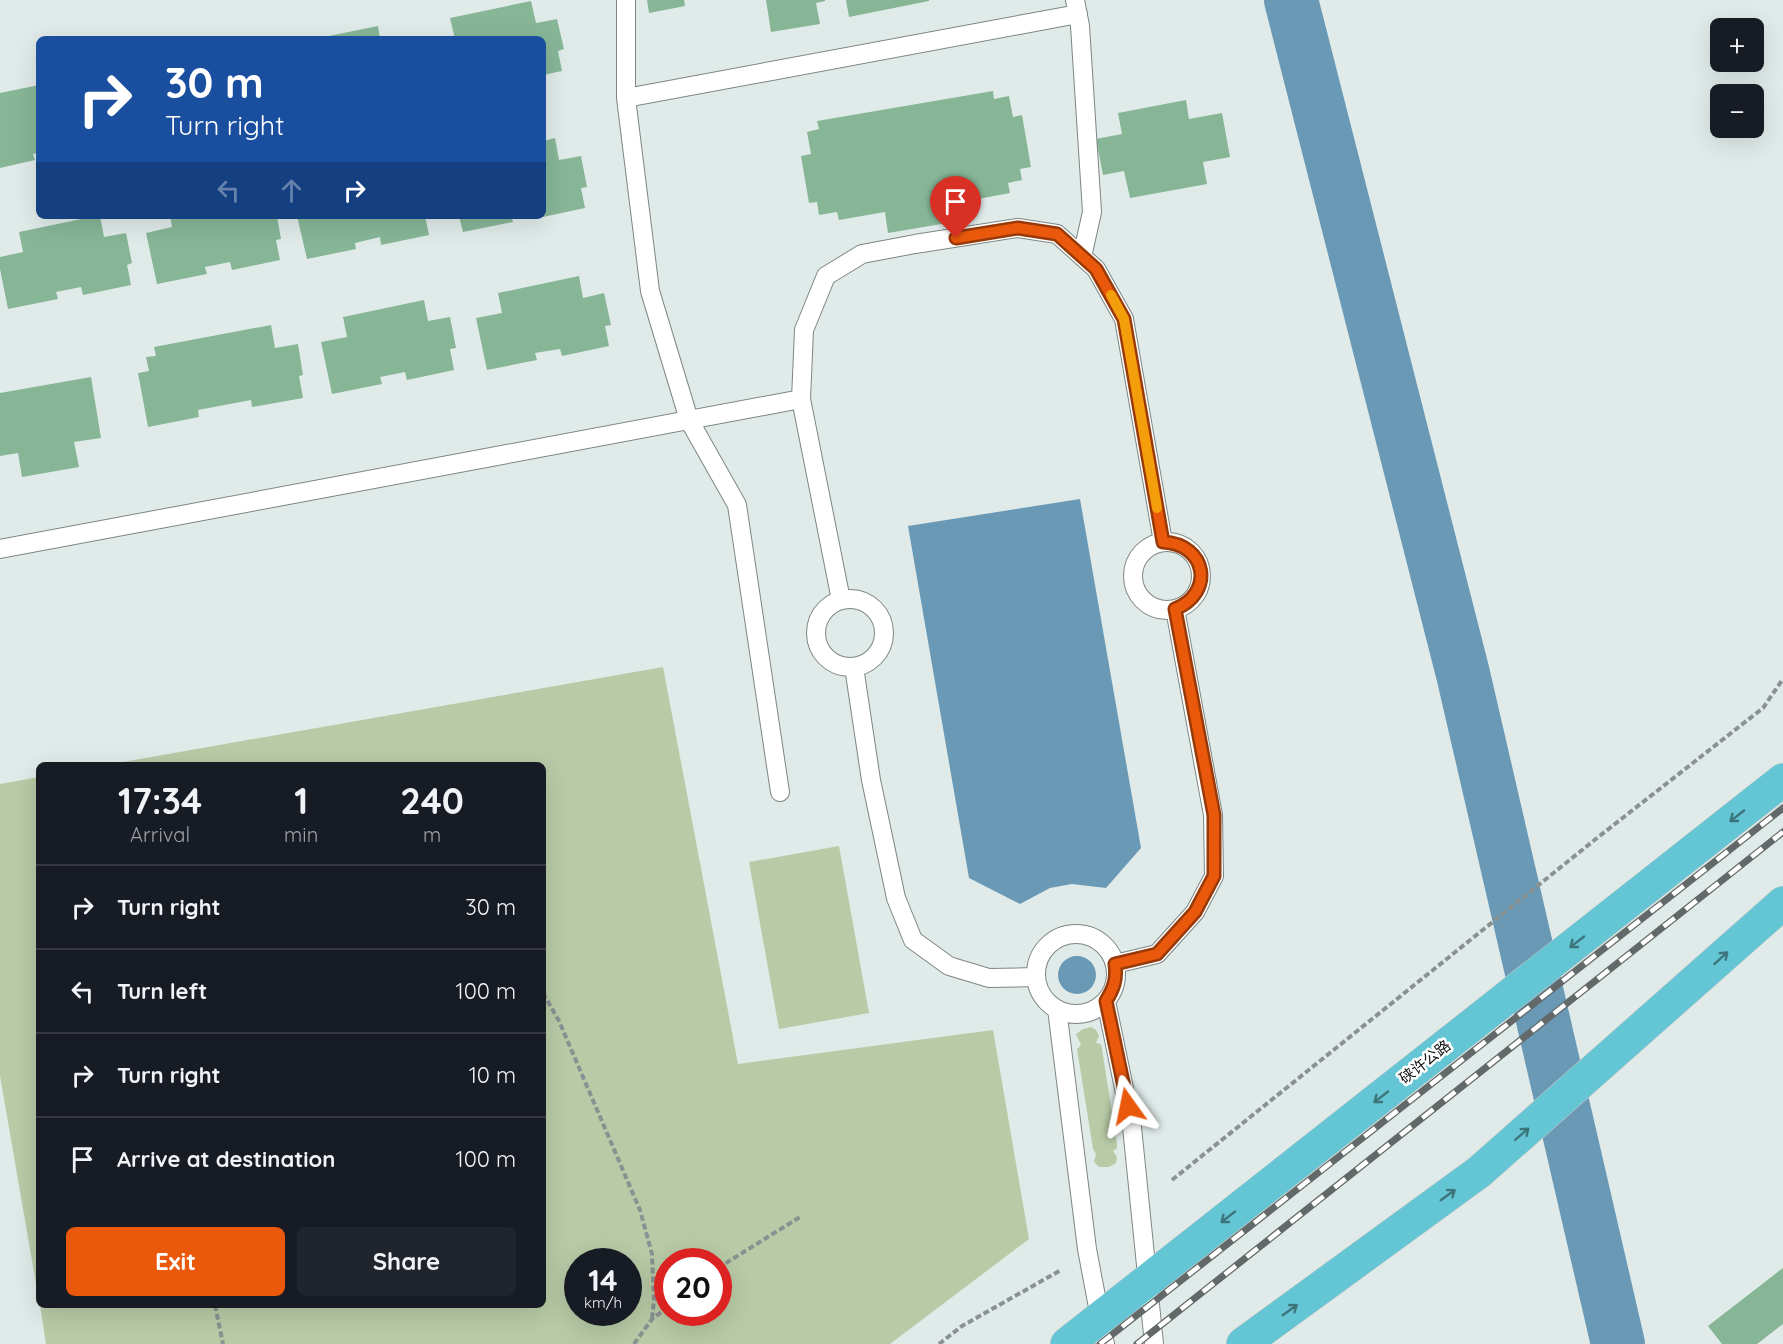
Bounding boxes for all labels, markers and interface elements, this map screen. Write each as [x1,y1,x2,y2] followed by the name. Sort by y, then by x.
[1710,18,1764,138] map controls
[1710,18,1764,72] button: +
[165,56,264,109] text: 30 m
[66,60,144,138] icon: right
[1710,84,1764,138] button: −
[165,108,284,142] text: Turn right
[212,174,245,207] icon: left
[275,174,308,207] icon: ahead
[338,174,371,207] icon: right
[930,176,981,238] pin
[939,185,972,218] icon: arrive
[118,778,202,823] text: 17:34
[294,778,308,823] text: 1
[400,778,464,823] text: 240
[1729,809,1745,822] one-way arrow
[130,822,190,847] text: Arrival
[284,822,318,847] text: min
[423,822,441,847] text: m
[66,891,99,924] icon: right
[117,893,221,921] text: Turn right
[465,893,516,921] text: 30 m
[1569,936,1585,949] one-way arrow
[1713,951,1728,965] one-way arrow
[66,975,99,1008] icon: left
[117,977,207,1005] text: Turn left
[456,977,516,1005] text: 100 m
[1395,1036,1454,1088] street label: 硖许公路
[66,1059,99,1092] icon: right
[117,1061,221,1089] text: Turn right
[469,1061,516,1089] text: 10 m
[1096,1074,1160,1138] position arrow
[1373,1090,1389,1103] one-way arrow
[1515,1127,1530,1141] one-way arrow
[66,1143,99,1176] icon: arrive
[117,1145,335,1173] text: Arrive at destination
[456,1145,516,1173] text: 100 m
[1439,1189,1455,1201] one-way arrow
[1220,1211,1236,1224] one-way arrow
[66,1227,285,1296] button: Exit
[297,1227,516,1296] button: Share
[654,1248,732,1326] speed limit sign: 20
[588,1261,618,1299] text: 14
[584,1293,622,1312] text: km/h
[1281,1303,1297,1316] one-way arrow

